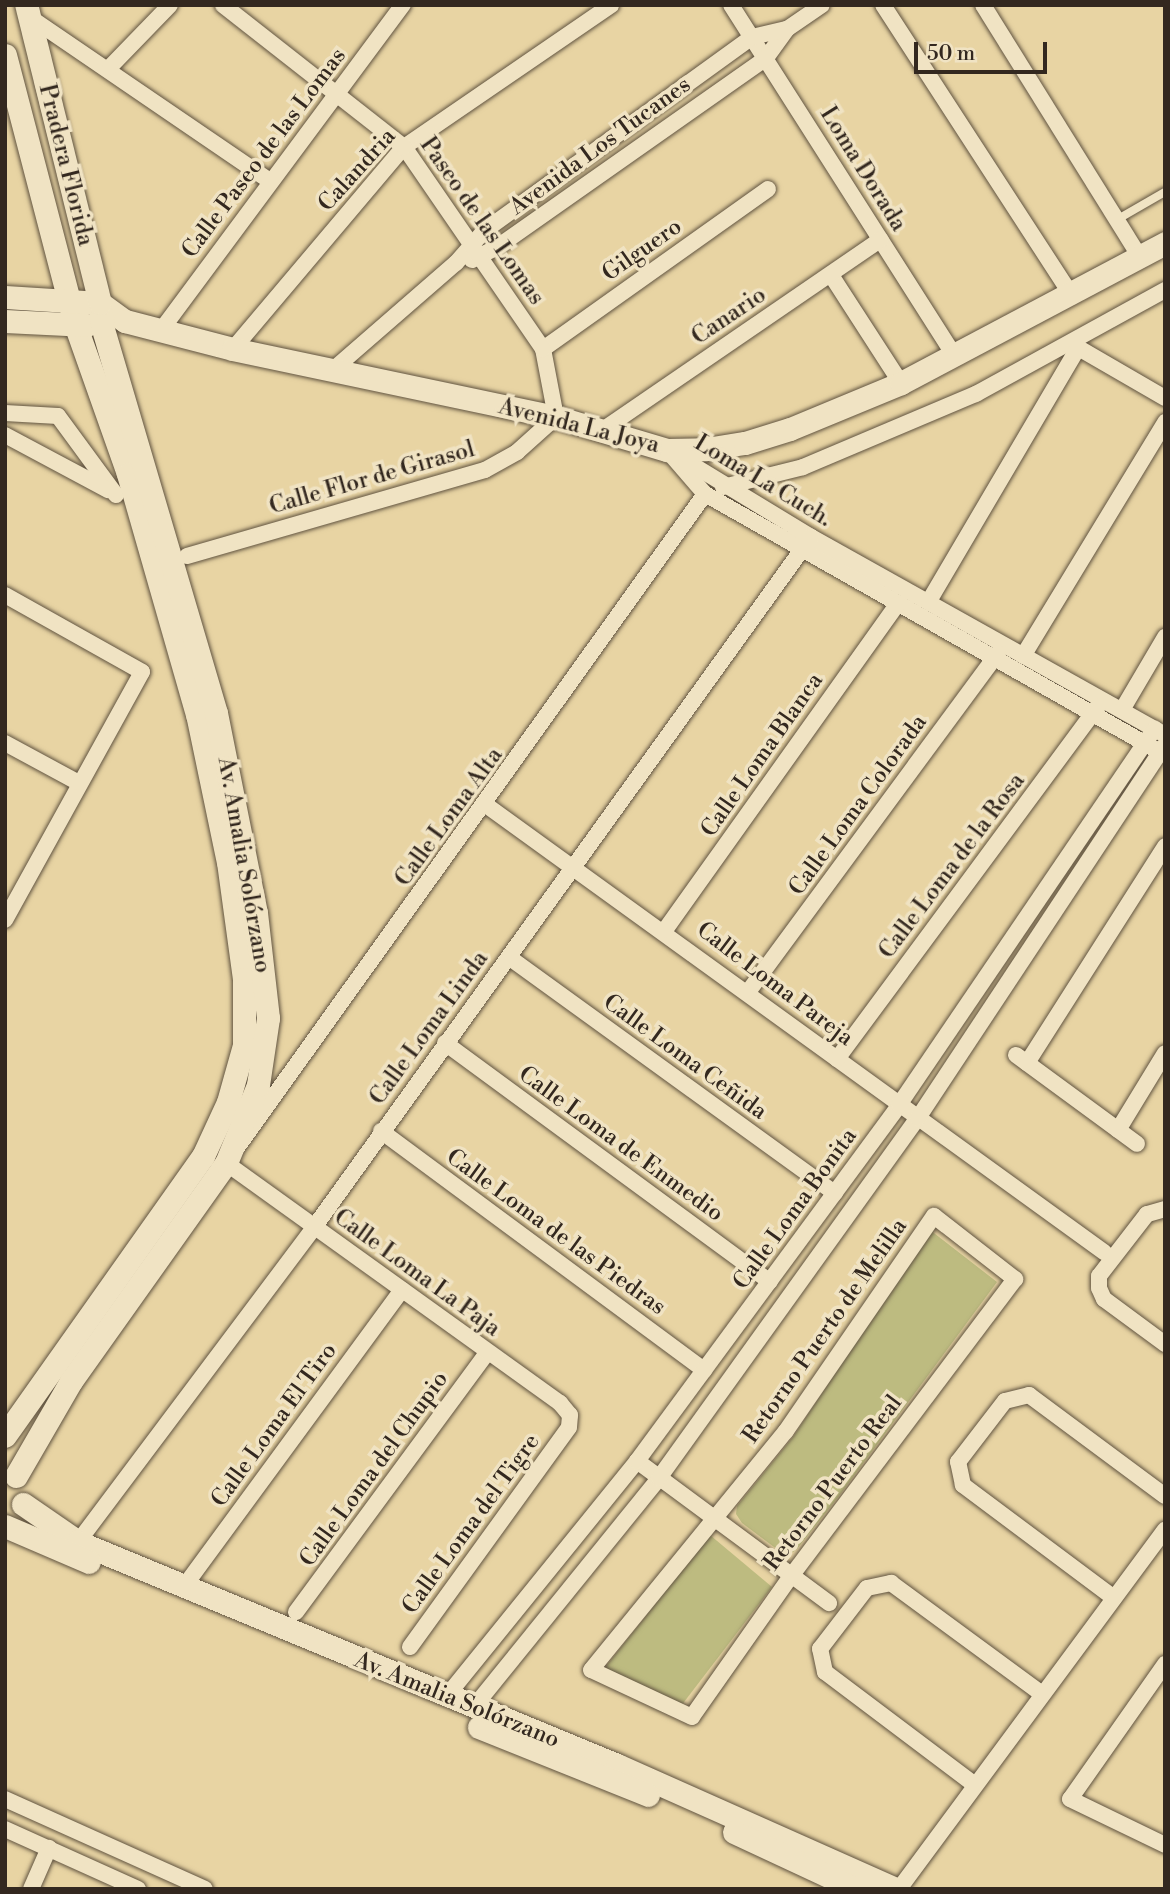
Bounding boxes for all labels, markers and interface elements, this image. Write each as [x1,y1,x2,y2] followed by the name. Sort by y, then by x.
[918,28,1051,72] scale bar
[927,41,975,67] text: 50 m
[176,43,352,263] street label: Calle Paseo de las Lomas
[504,71,696,221] street label: Avenida Los Tucanes
[33,81,99,249] street label: Pradera Florida
[814,102,912,236] street label: Loma Dorada
[313,123,401,217] street label: Calandria
[414,132,550,310] street label: Paseo de las Lomas
[597,213,687,287] street label: Gilguero
[687,281,771,351] street label: Canario
[496,393,662,459] street label: Avenida La Joya
[689,429,837,533] street label: Loma La Cuch.
[266,435,478,521] street label: Calle Flor de Girasol
[695,668,829,842] street label: Calle Loma Blanca
[783,709,933,901] street label: Calle Loma Colorada
[389,742,509,892] street label: Calle Loma Alta
[211,755,277,975] street label: Av. Amalia Solórzano
[873,768,1031,964] street label: Calle Loma de la Rosa
[691,916,859,1052] street label: Calle Loma Pareja
[364,946,494,1110] street label: Calle Loma Linda
[598,988,772,1126] street label: Calle Loma Ceñida
[513,1060,729,1228] street label: Calle Loma de Enmedio
[727,1123,863,1295] street label: Calle Loma Bonita
[441,1143,671,1321] street label: Calle Loma de las Piedras
[328,1203,506,1343] street label: Calle Loma La Paja
[737,1213,913,1449] street label: Retorno Puerto de Melilla
[205,1338,343,1512] street label: Calle Loma El Tiro
[294,1366,454,1572] street label: Calle Loma del Chupio
[758,1390,908,1576] street label: Retorno Puerto Real
[396,1429,546,1619] street label: Calle Loma del Tigre
[350,1646,564,1754] street label: Av. Amalia Solórzano

